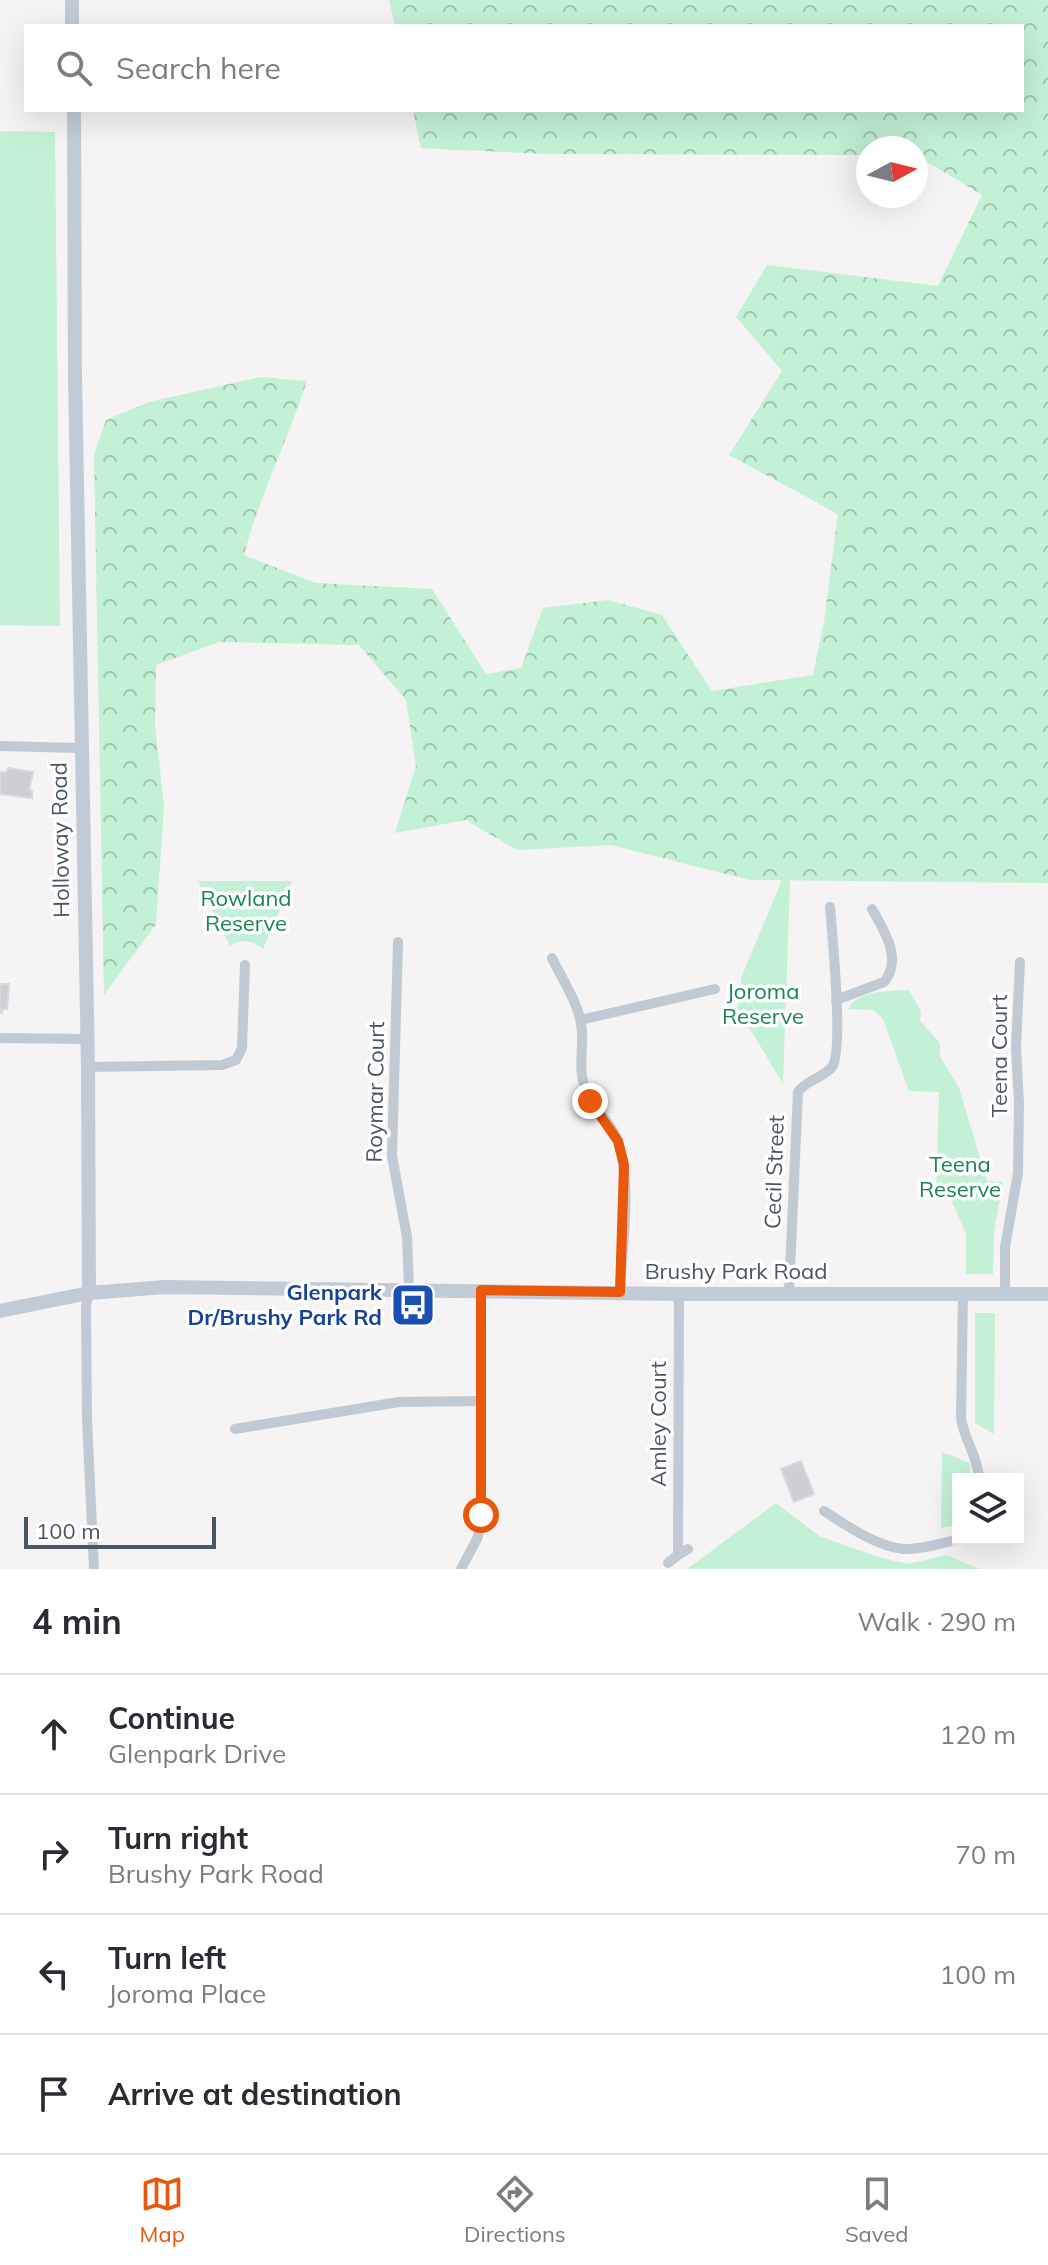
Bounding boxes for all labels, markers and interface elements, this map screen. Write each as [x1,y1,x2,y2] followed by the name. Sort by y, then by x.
[24,24,1024,112] search box
[52,46,96,90] icon: search
[116,49,281,87] text: Search here
[856,136,928,208] north arrow
[45,762,75,918] street label: Holloway Road
[200,884,292,937] park label: Rowland Reserve
[722,977,804,1030] park label: Joroma Reserve
[985,994,1013,1118] street label: Teena Court
[360,1021,390,1163] street label: Roymar Court
[572,1083,608,1119] route end
[758,1114,790,1230] street label: Cecil Street
[919,1150,1001,1203] park label: Teena Reserve
[645,1257,827,1285] street label: Brushy Park Road
[187,1278,383,1331] place label: Glenpark Dr/Brushy Park Rd
[389,1281,437,1329] bus stop icon: Glenpark Dr/Brushy Park Rd
[644,1361,672,1487] street label: Amley Court
[952,1473,1024,1545] map controls
[952,1473,1024,1545] button: layers
[463,1497,499,1533] route start
[24,1513,216,1549] scale bar
[36,1517,101,1545] text: 100 m
[32,1600,122,1643] text: 4 min
[857,1605,1016,1638] text: Walk · 290 m
[108,1699,235,1737] text: Continue
[32,1712,76,1756] icon: ahead
[940,1718,1016,1751] text: 120 m
[108,1737,286,1770] text: Glenpark Drive
[108,1819,248,1857] text: Turn right
[32,1832,76,1876] icon: right
[955,1838,1016,1871] text: 70 m
[108,1857,324,1890] text: Brushy Park Road
[108,1939,226,1977] text: Turn left
[32,1952,76,1996] icon: left
[940,1958,1016,1991] text: 100 m
[108,1977,266,2010] text: Joroma Place
[32,2072,76,2116] icon: arrive
[108,2075,402,2113] text: Arrive at destination
[140,2172,185,2248] tab: Map
[464,2172,566,2248] tab: Directions
[845,2172,908,2248] tab: Saved

